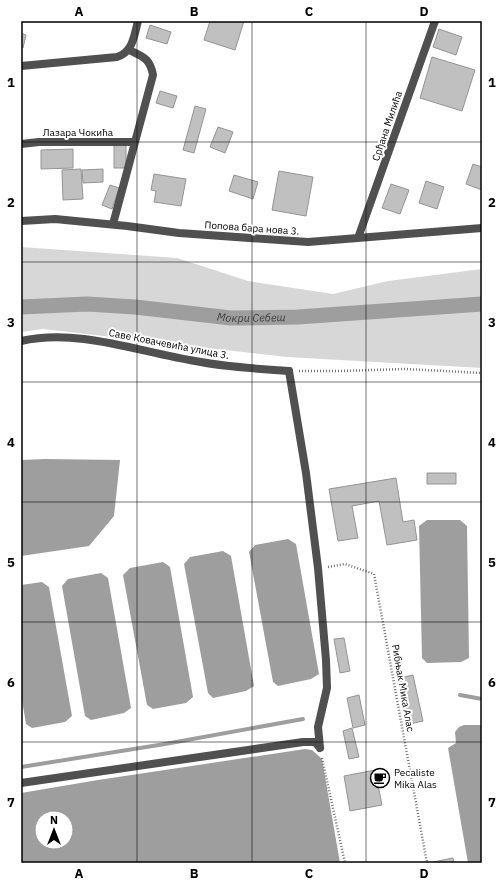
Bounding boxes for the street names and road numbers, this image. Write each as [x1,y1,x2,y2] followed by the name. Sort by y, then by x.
[369,89,405,163] street label: Срђана Милића
[43,126,114,139] street label: Лазара Чокића
[204,218,300,238] street label: Попова бара нова 3.
[108,326,230,362] street label: Саве Ковачевића улица 3.
[389,643,417,733] street label: Рибњак Мика Алас

